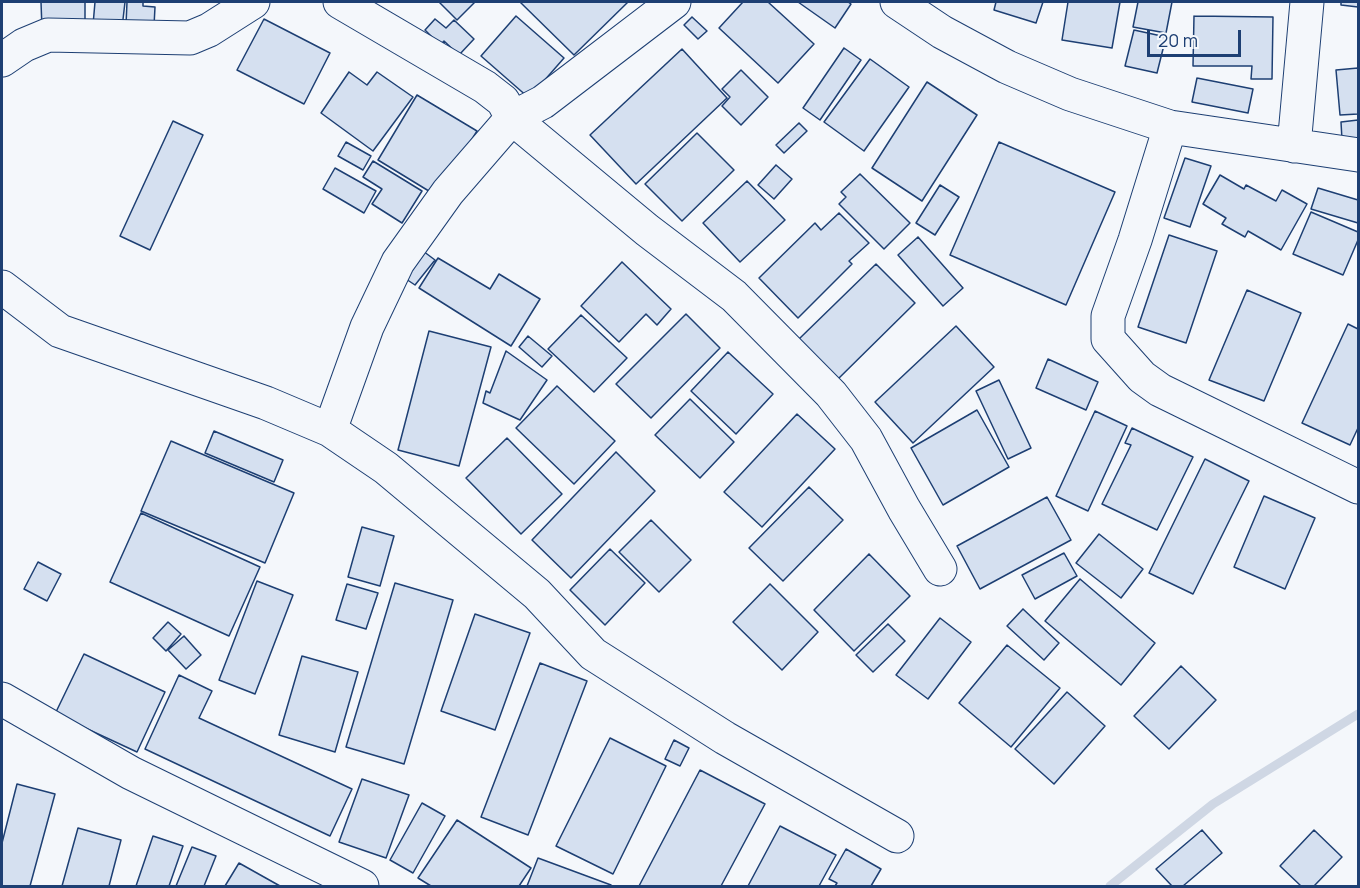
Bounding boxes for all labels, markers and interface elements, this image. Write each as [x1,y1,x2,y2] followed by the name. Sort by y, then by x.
[1150,18,1244,56] scale bar
[1158,28,1198,52] text: 20 m

